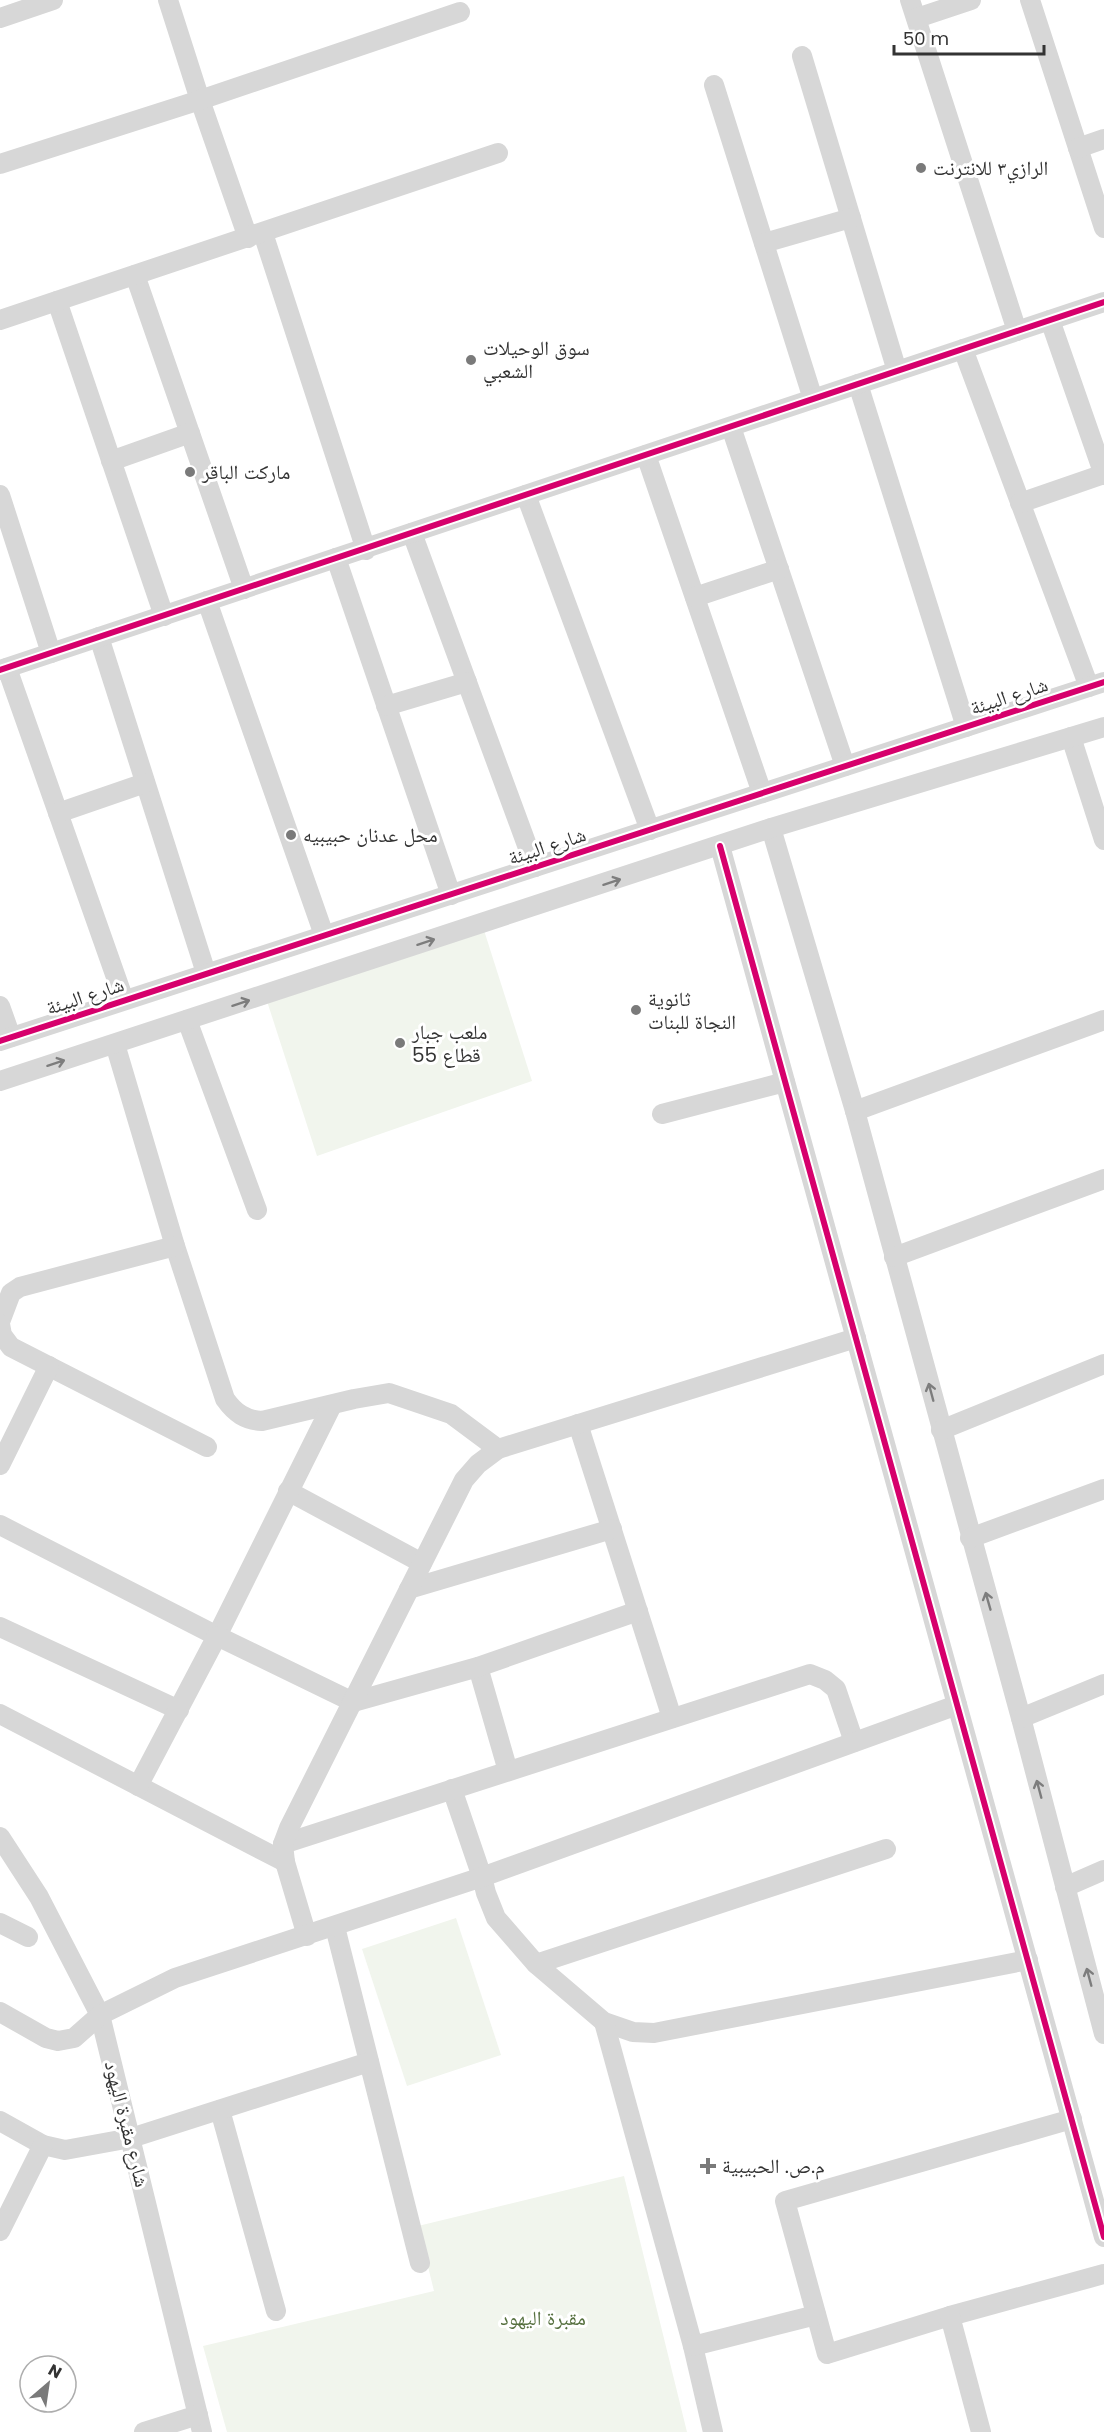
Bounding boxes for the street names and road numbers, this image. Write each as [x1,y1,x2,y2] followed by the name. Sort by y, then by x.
[966,670,1052,722] street label: شارع البيئة
[504,820,590,872] street label: شارع البيئة
[42,970,128,1022] street label: شارع البيئة
[98,2058,156,2190] street label: شارع مقبرة اليهود

